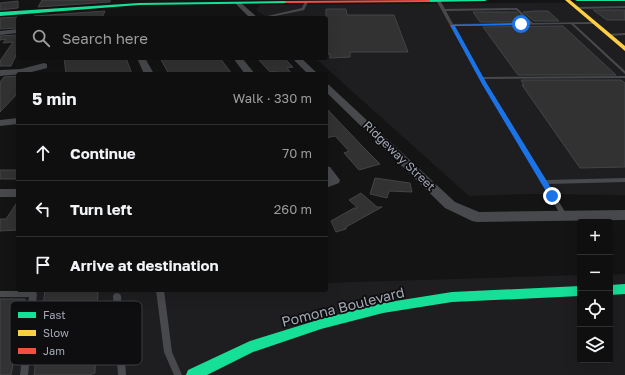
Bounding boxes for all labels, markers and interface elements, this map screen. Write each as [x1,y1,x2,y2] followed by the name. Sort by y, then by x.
[512,15,530,33] route start
[16,16,328,60] search box
[30,27,52,49] icon: search
[62,29,148,47] text: Search here
[32,88,76,109] text: 5 min
[233,90,312,106] text: Walk · 330 m
[360,118,439,194] street label: Ridgeway Street
[32,142,54,164] icon: ahead
[70,144,136,162] text: Continue
[282,145,312,161] text: 70 m
[543,187,561,205] route end
[32,198,54,220] icon: left
[70,200,132,218] text: Turn left
[274,201,312,217] text: 260 m
[577,219,613,363] map controls
[577,219,613,255] button: +
[32,254,54,276] icon: arrive
[577,255,613,291] button: −
[70,256,219,274] text: Arrive at destination
[280,283,406,330] street label: Pomona Boulevard
[577,291,613,327] button: locate
[10,301,142,365] legend
[43,308,66,321] text: Fast
[43,326,69,339] text: Slow
[577,327,613,363] button: layers
[43,344,65,357] text: Jam

